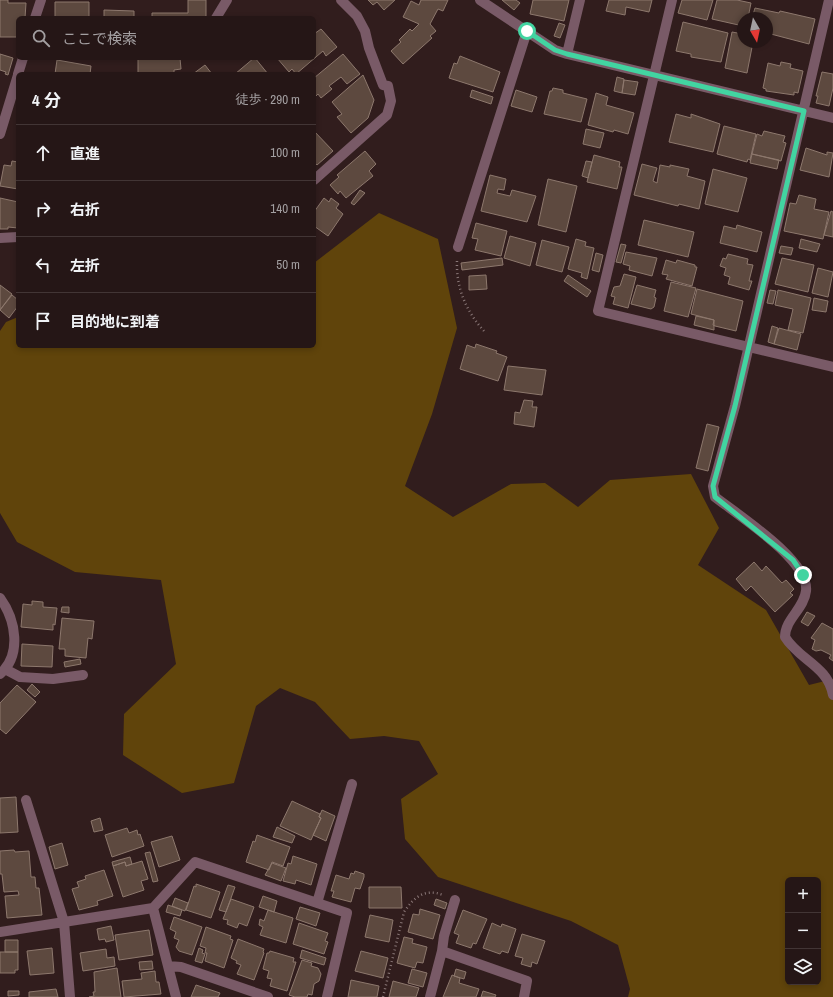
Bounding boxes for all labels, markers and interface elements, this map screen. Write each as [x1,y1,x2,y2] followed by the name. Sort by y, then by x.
[737,12,773,48] north arrow
[16,16,316,60] search box
[518,22,536,40] route start
[30,27,52,49] icon: search
[62,28,137,49] text: ここで検索
[32,88,61,111] text: 4 分
[235,91,300,108] text: 徒歩 · 290 m
[32,142,54,164] icon: ahead
[70,143,100,164] text: 直進
[270,144,300,161] text: 100 m
[32,198,54,220] icon: right
[70,199,100,220] text: 右折
[270,200,300,217] text: 140 m
[32,254,54,276] icon: left
[70,255,100,276] text: 左折
[276,256,300,273] text: 50 m
[32,310,54,332] icon: arrive
[70,311,160,332] text: 目的地に到着
[794,566,812,584] route end
[785,877,821,985] map controls
[785,877,821,913] button: +
[785,913,821,949] button: −
[785,949,821,985] button: layers

